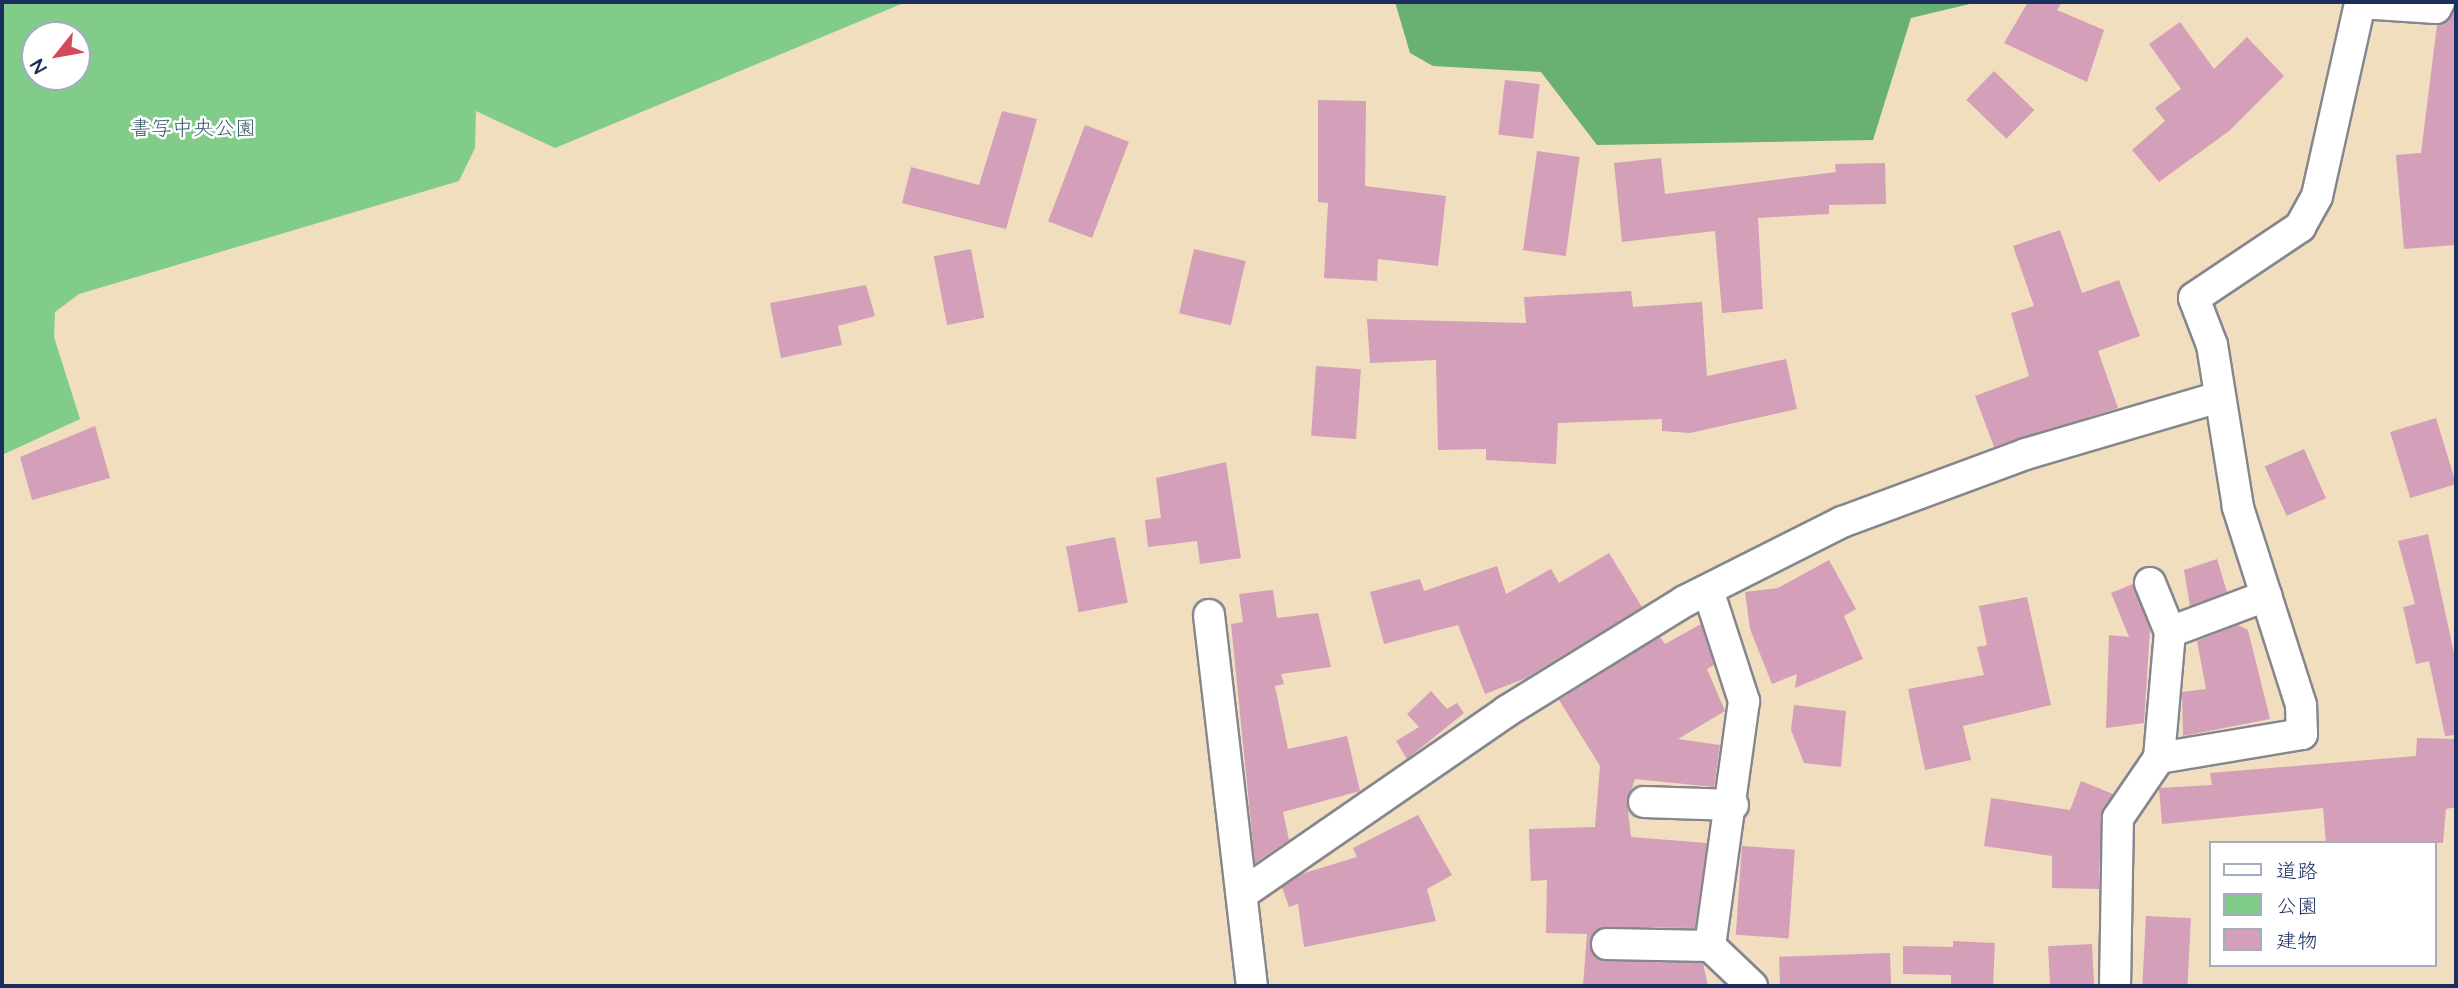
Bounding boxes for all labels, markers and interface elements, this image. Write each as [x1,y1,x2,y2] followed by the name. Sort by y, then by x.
[21,21,91,91] north arrow
[25,54,54,78] text: N
[130,116,256,142] park label: 書写中央公園
[2210,841,2437,967] legend
[2276,857,2318,886] text: 道路
[2276,892,2318,921] text: 公園
[2276,927,2318,956] text: 建物

